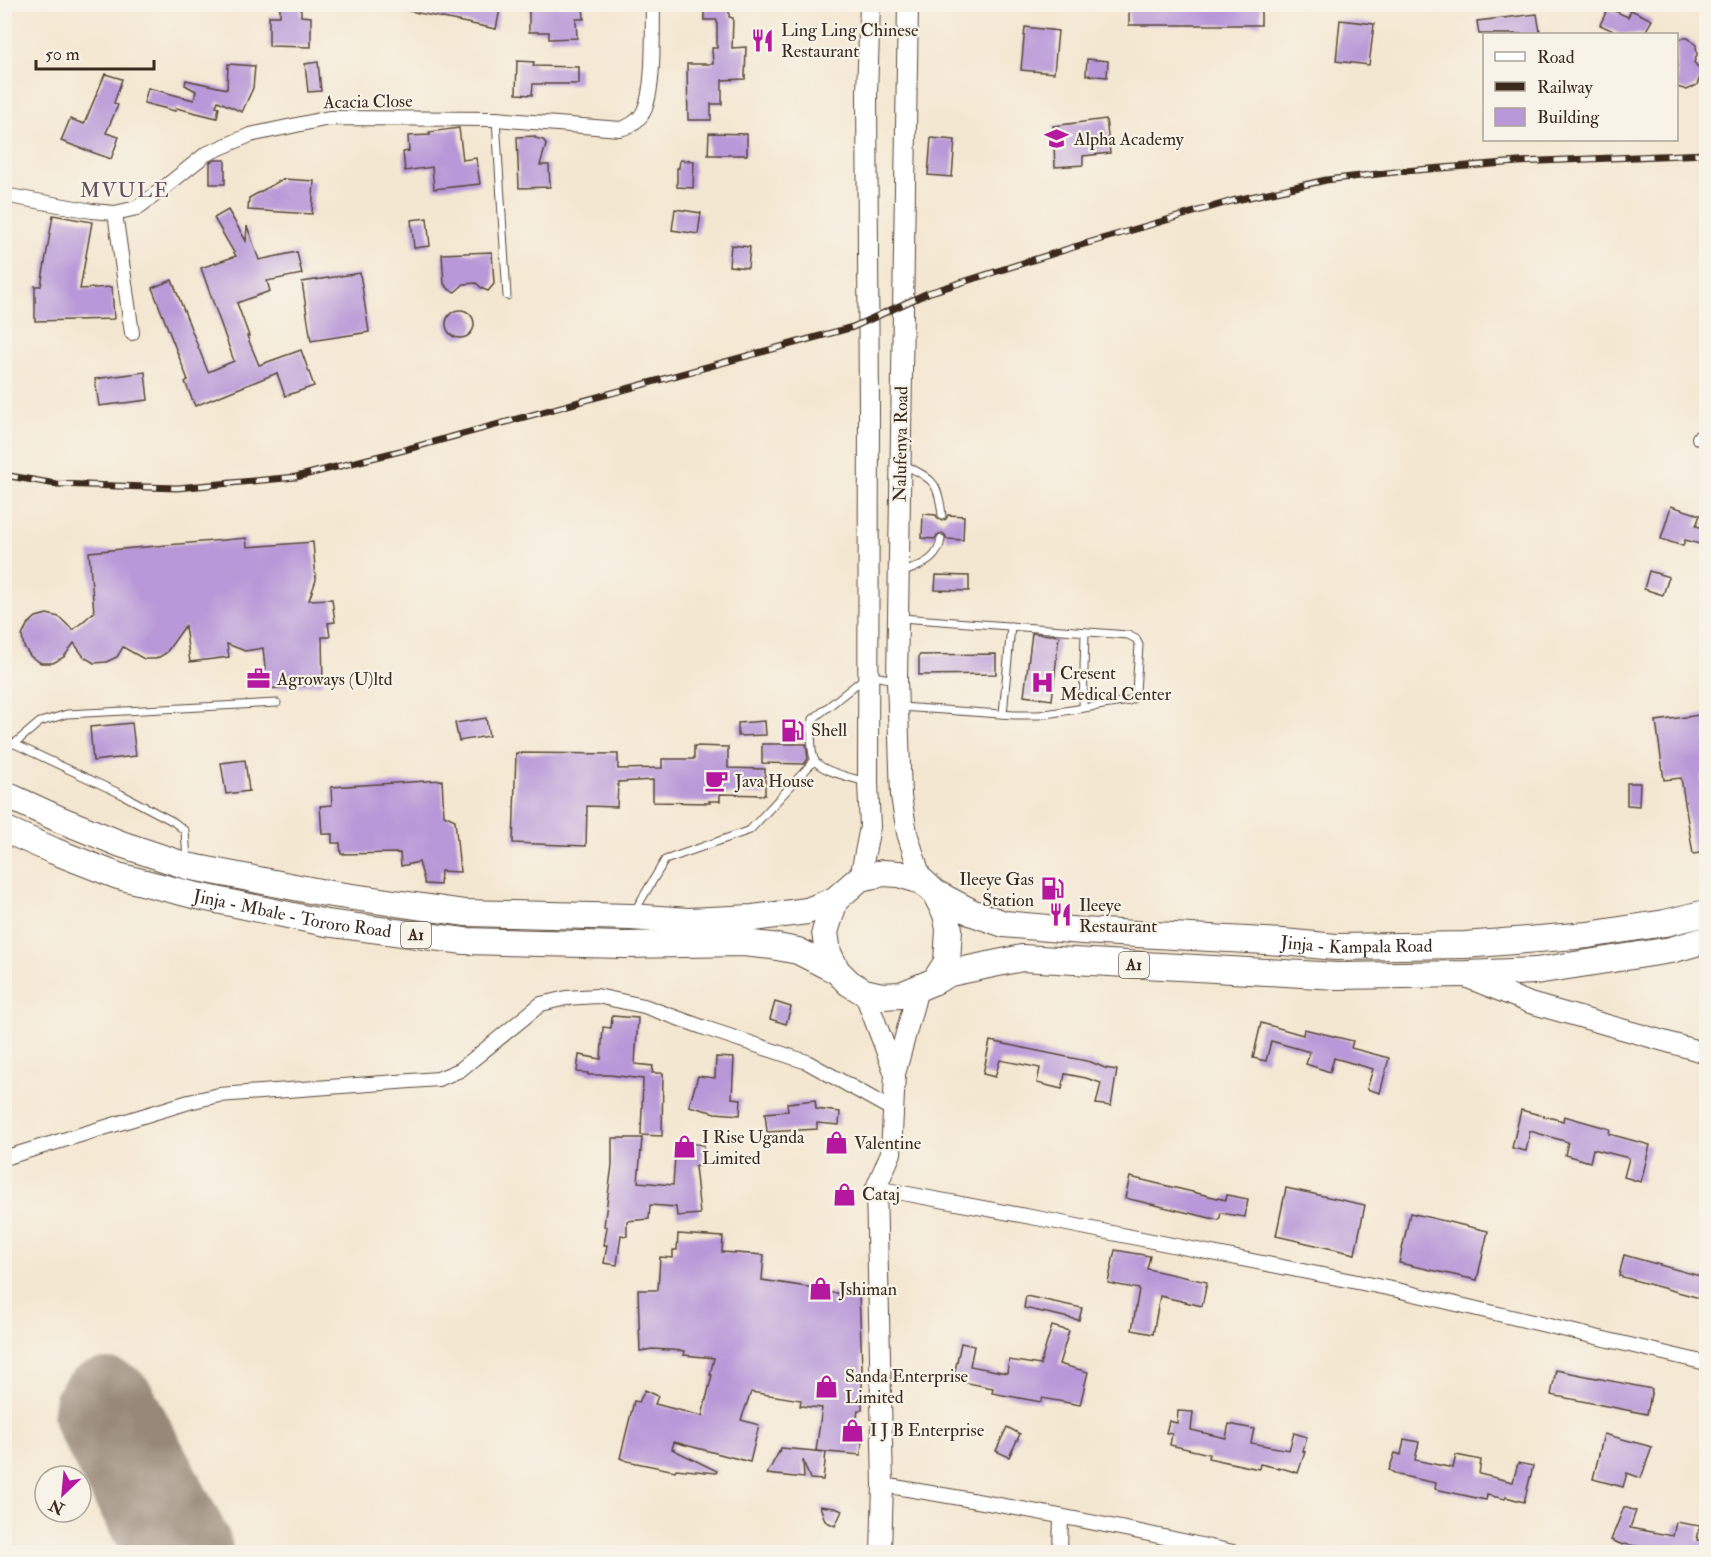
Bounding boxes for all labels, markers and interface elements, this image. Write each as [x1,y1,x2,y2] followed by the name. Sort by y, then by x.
[781,19,919,63] place label: Ling Ling Chinese Restaurant
[750,27,776,53] restaurant icon: Ling Ling Chinese Restaurant
[36,33,154,71] scale bar
[1483,33,1678,141] legend
[45,43,80,66] text: 50 m
[1537,46,1575,69] text: Road
[1537,76,1594,99] text: Railway
[322,90,413,114] street label: Acacia Close
[1537,106,1600,129] text: Building
[1043,126,1069,152] school or university icon: Alpha Academy
[1073,128,1185,151] place label: Alpha Academy
[80,177,170,204] district label: MVULE
[888,386,914,502] street label: Nalufenya Road
[1060,662,1172,706] place label: Cresent Medical Center
[246,666,272,692] office icon: Agroways (U)ltd
[276,668,393,691] place label: Agroways (U)ltd
[1029,670,1055,696] hospital icon: Cresent Medical Center
[780,717,806,743] fuel station icon: Shell
[811,719,848,742] place label: Shell
[704,768,730,794] cafe icon: Java House
[734,770,815,793] place label: Java House
[959,868,1034,912] place label: Ileeye Gas Station
[1039,876,1065,902] fuel station icon: Ileeye Gas Station
[191,884,393,943] street label: Jinja - Mbale - Tororo Road
[1079,894,1157,938] place label: Ileeye Restaurant
[1048,902,1074,928] restaurant icon: Ileeye Restaurant
[401,922,431,948] road number: A1
[1279,930,1433,959] street label: Jinja - Kampala Road
[1119,952,1149,978] road number: A1
[702,1126,805,1170] place label: I Rise Uganda Limited
[823,1130,849,1156] shop icon: Valentine
[854,1132,922,1155] place label: Valentine
[671,1134,697,1160] shop icon: I Rise Uganda Limited
[831,1181,857,1207] shop icon: Cataj
[862,1183,900,1206] place label: Cataj
[808,1276,834,1302] shop icon: Jshiman
[838,1278,897,1301] place label: Jshiman
[845,1365,969,1409] place label: Sanda Enterprise Limited
[814,1373,840,1399] shop icon: Sanda Enterprise Limited
[839,1417,865,1443] shop icon: I J B Enterprise
[870,1419,985,1442] place label: I J B Enterprise
[33,1464,93,1524] north arrow
[45,1494,69,1519] text: N

